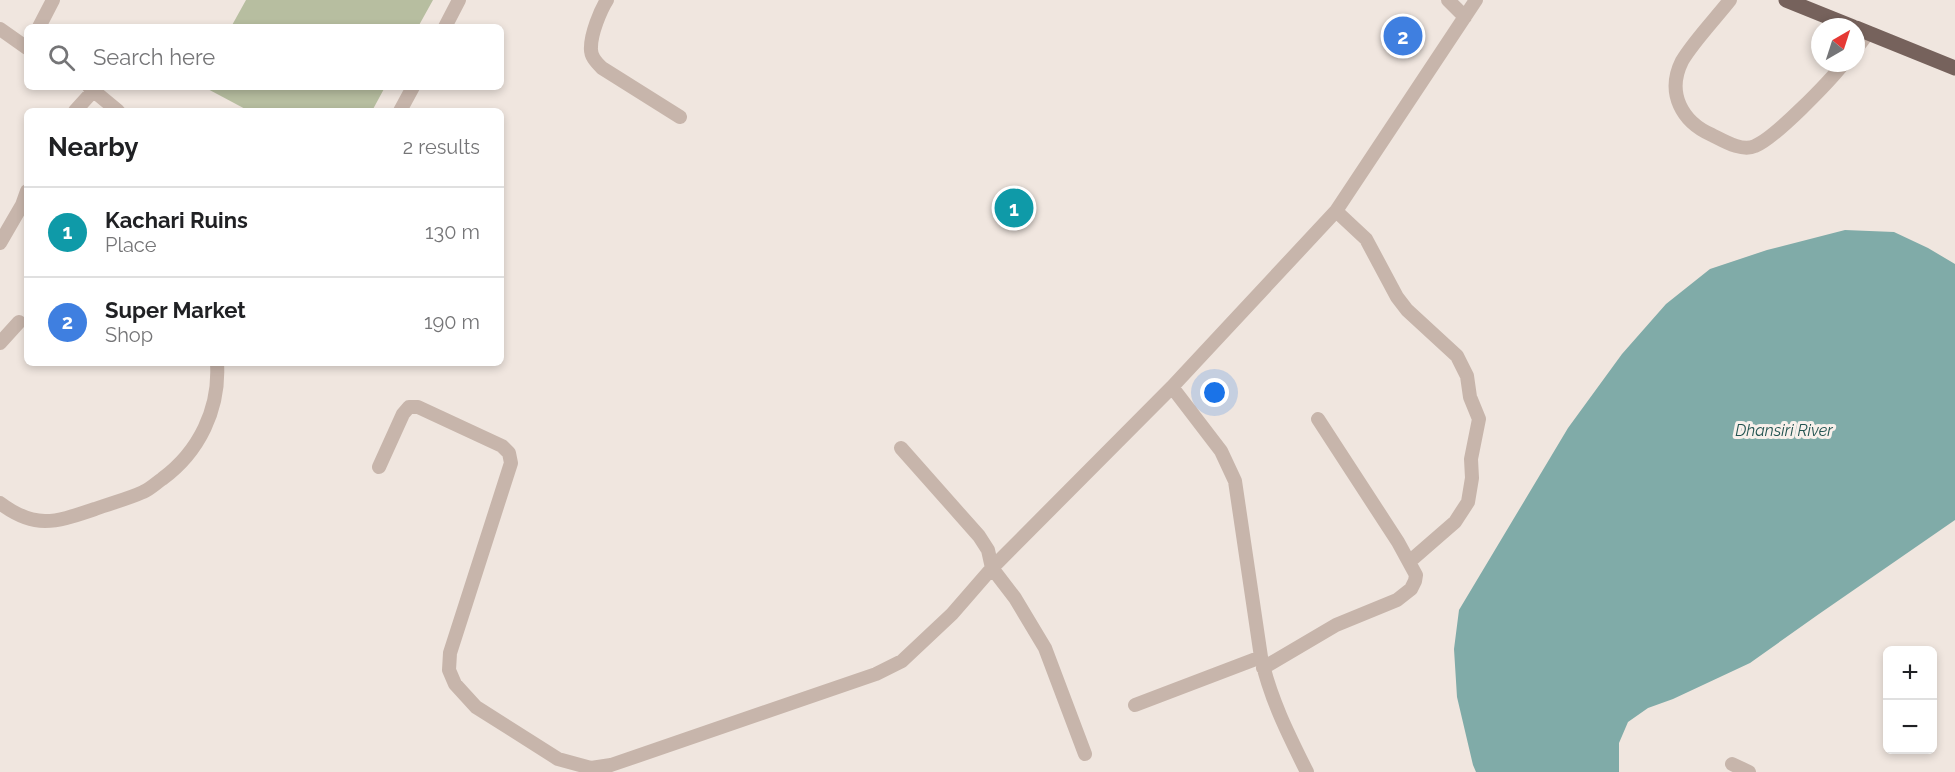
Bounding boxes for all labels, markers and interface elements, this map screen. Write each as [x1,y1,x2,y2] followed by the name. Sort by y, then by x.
[1384,14,1422,58] pin: 2
[1811,18,1865,72] north arrow
[24,24,504,90] search box
[45,41,78,74] icon: search
[93,44,215,70] text: Search here
[48,132,138,162] text: Nearby
[403,135,480,159] text: 2 results
[994,186,1034,230] pin: 1
[105,207,248,233] text: Kachari Ruins
[63,220,72,244] text: 1
[425,220,480,244] text: 130 m
[105,233,156,257] text: Place
[105,297,246,323] text: Super Market
[62,310,73,334] text: 2
[424,310,480,334] text: 190 m
[105,323,153,347] text: Shop
[1200,378,1229,407] your location
[1735,421,1833,440] water label: Dhansiri River
[1883,646,1937,754] map controls
[1883,646,1937,700] button: +
[1883,700,1937,754] button: −

